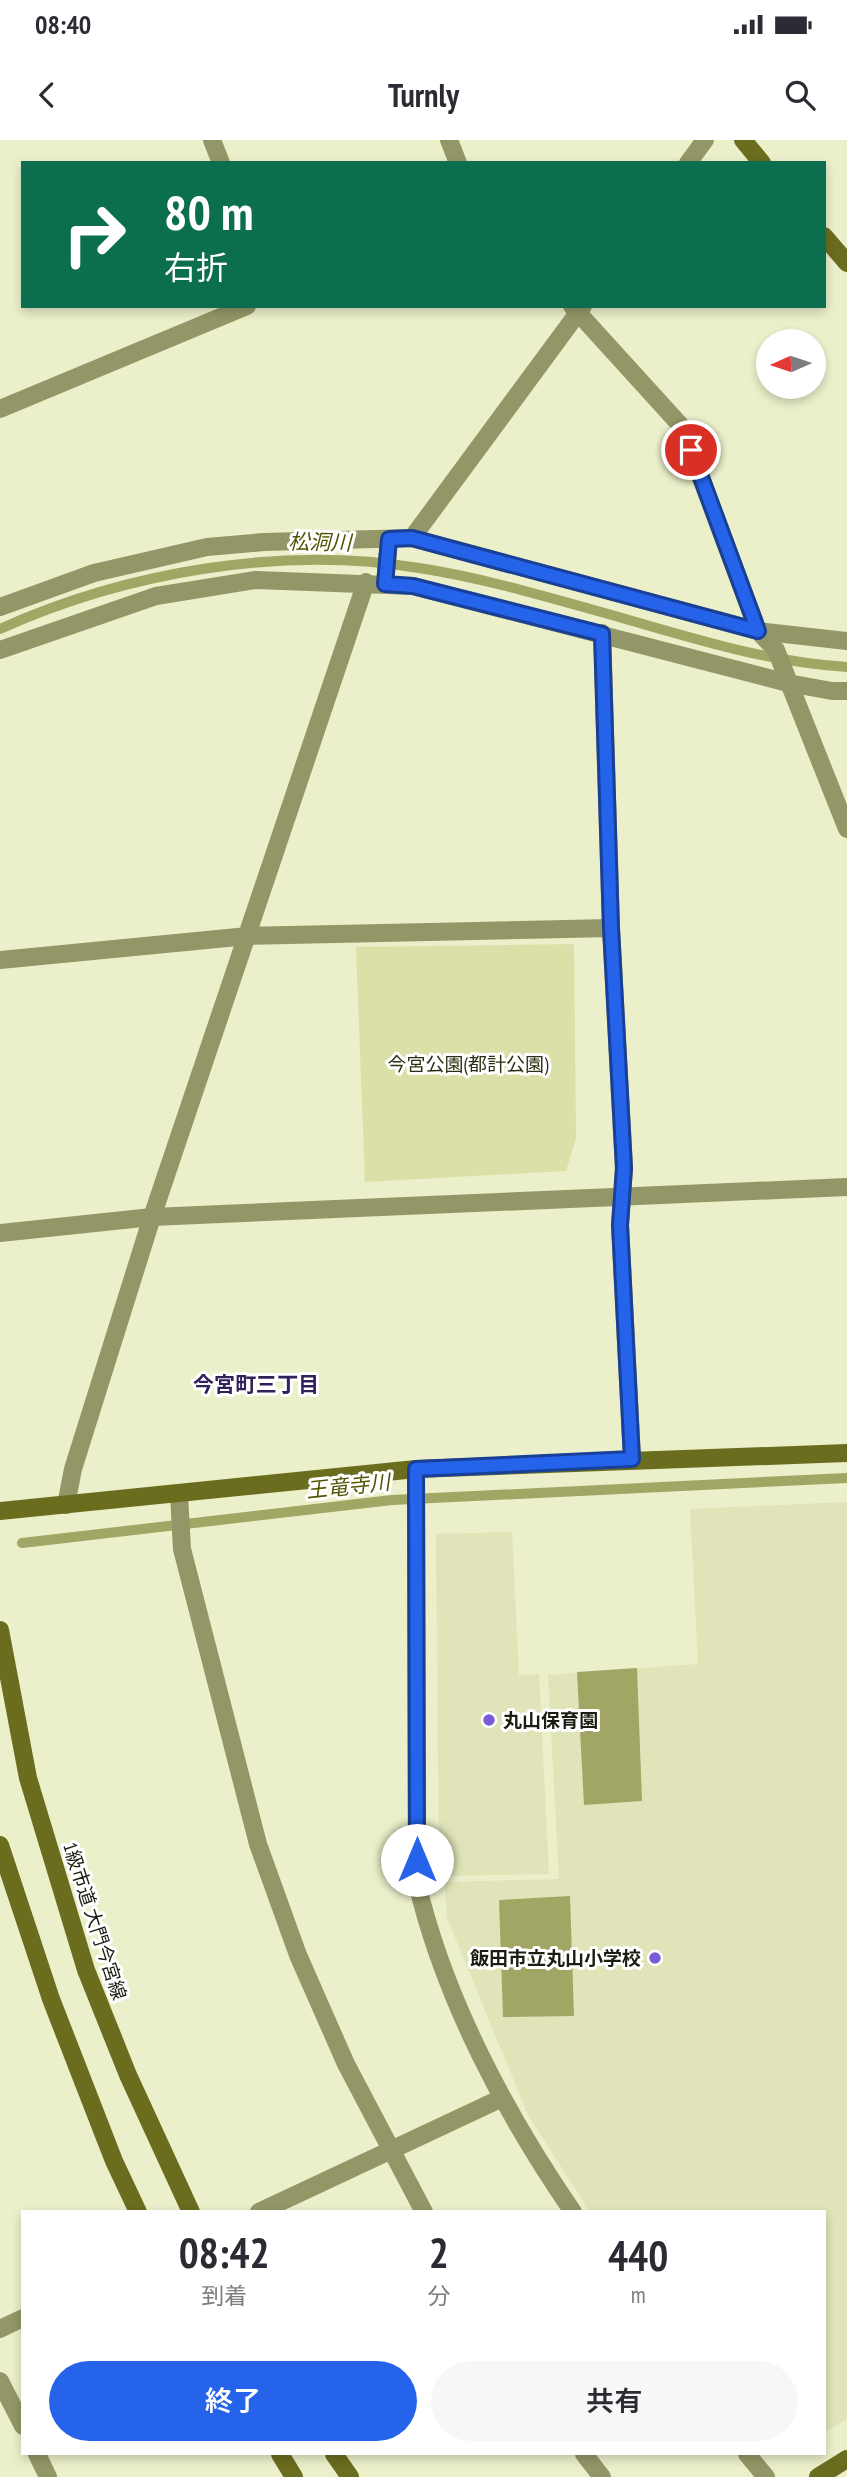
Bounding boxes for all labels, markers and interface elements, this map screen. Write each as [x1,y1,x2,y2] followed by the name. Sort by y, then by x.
[35,8,91,41] text: 08:40
[388,74,459,116] text: Turnly
[28,76,66,114] icon: back
[781,76,819,114] icon: search
[164,180,253,244] text: 80 m
[49,189,140,280] icon: right
[164,246,228,288] text: 右折
[756,329,826,399] north arrow
[756,329,826,399] map controls
[661,420,721,480] pin
[672,431,710,469] icon: arrive
[288,528,354,556] water label: 松洞川
[388,1052,549,1076] park label: 今宮公園(都計公園)
[193,1371,319,1398] district label: 今宮町三丁目
[305,1468,393,1504] water label: 王竜寺川
[503,1708,598,1732] place label: 丸山保育園
[481,1712,497,1728] marker: 丸山保育園
[380,1823,454,1897] position arrow
[58,1839,132,2003] street label: 1級市道 大門今宮線
[470,1946,641,1970] place label: 飯田市立丸山小学校
[647,1950,663,1966] marker: 飯田市立丸山小学校
[179,2225,270,2280] text: 08:42
[429,2225,449,2280] text: 2
[608,2228,668,2283] text: 440
[631,2280,646,2309] text: m
[201,2281,247,2310] text: 到着
[427,2281,450,2310] text: 分
[49,2361,417,2441] button: 終了
[431,2361,798,2441] button: 共有

